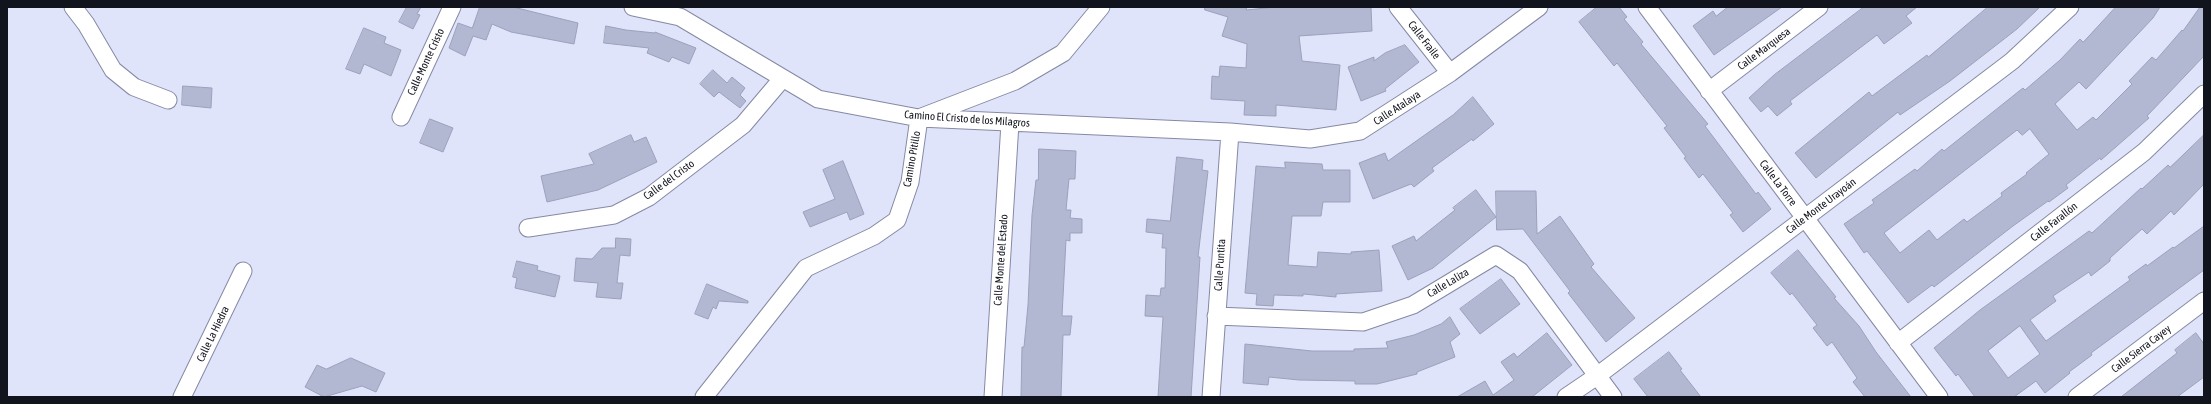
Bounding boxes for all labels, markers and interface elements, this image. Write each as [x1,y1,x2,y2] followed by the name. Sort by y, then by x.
[1405,18,1443,62] street label: Calle Fraile
[1735,25,1793,73] street label: Calle Marquesa
[405,26,447,98] street label: Calle Monte Cristo
[1371,88,1423,128] street label: Calle Atalaya
[904,108,1030,130] street label: Camino El Cristo de los Milagros
[901,130,923,188] street label: Camino Pitillo
[641,157,697,203] street label: Calle del Cristo
[1756,157,1800,209] street label: Calle La Torre
[1783,175,1859,237] street label: Calle Monte Urayoán
[2028,200,2080,244] street label: Calle Farallón
[991,214,1011,306] street label: Calle Monte del Estado
[1212,238,1228,292] street label: Calle Puntita
[1425,265,1471,301] street label: Calle Laliza
[194,304,232,364] street label: Calle La Hiedra
[2109,322,2173,376] street label: Calle Sierra Cayey

